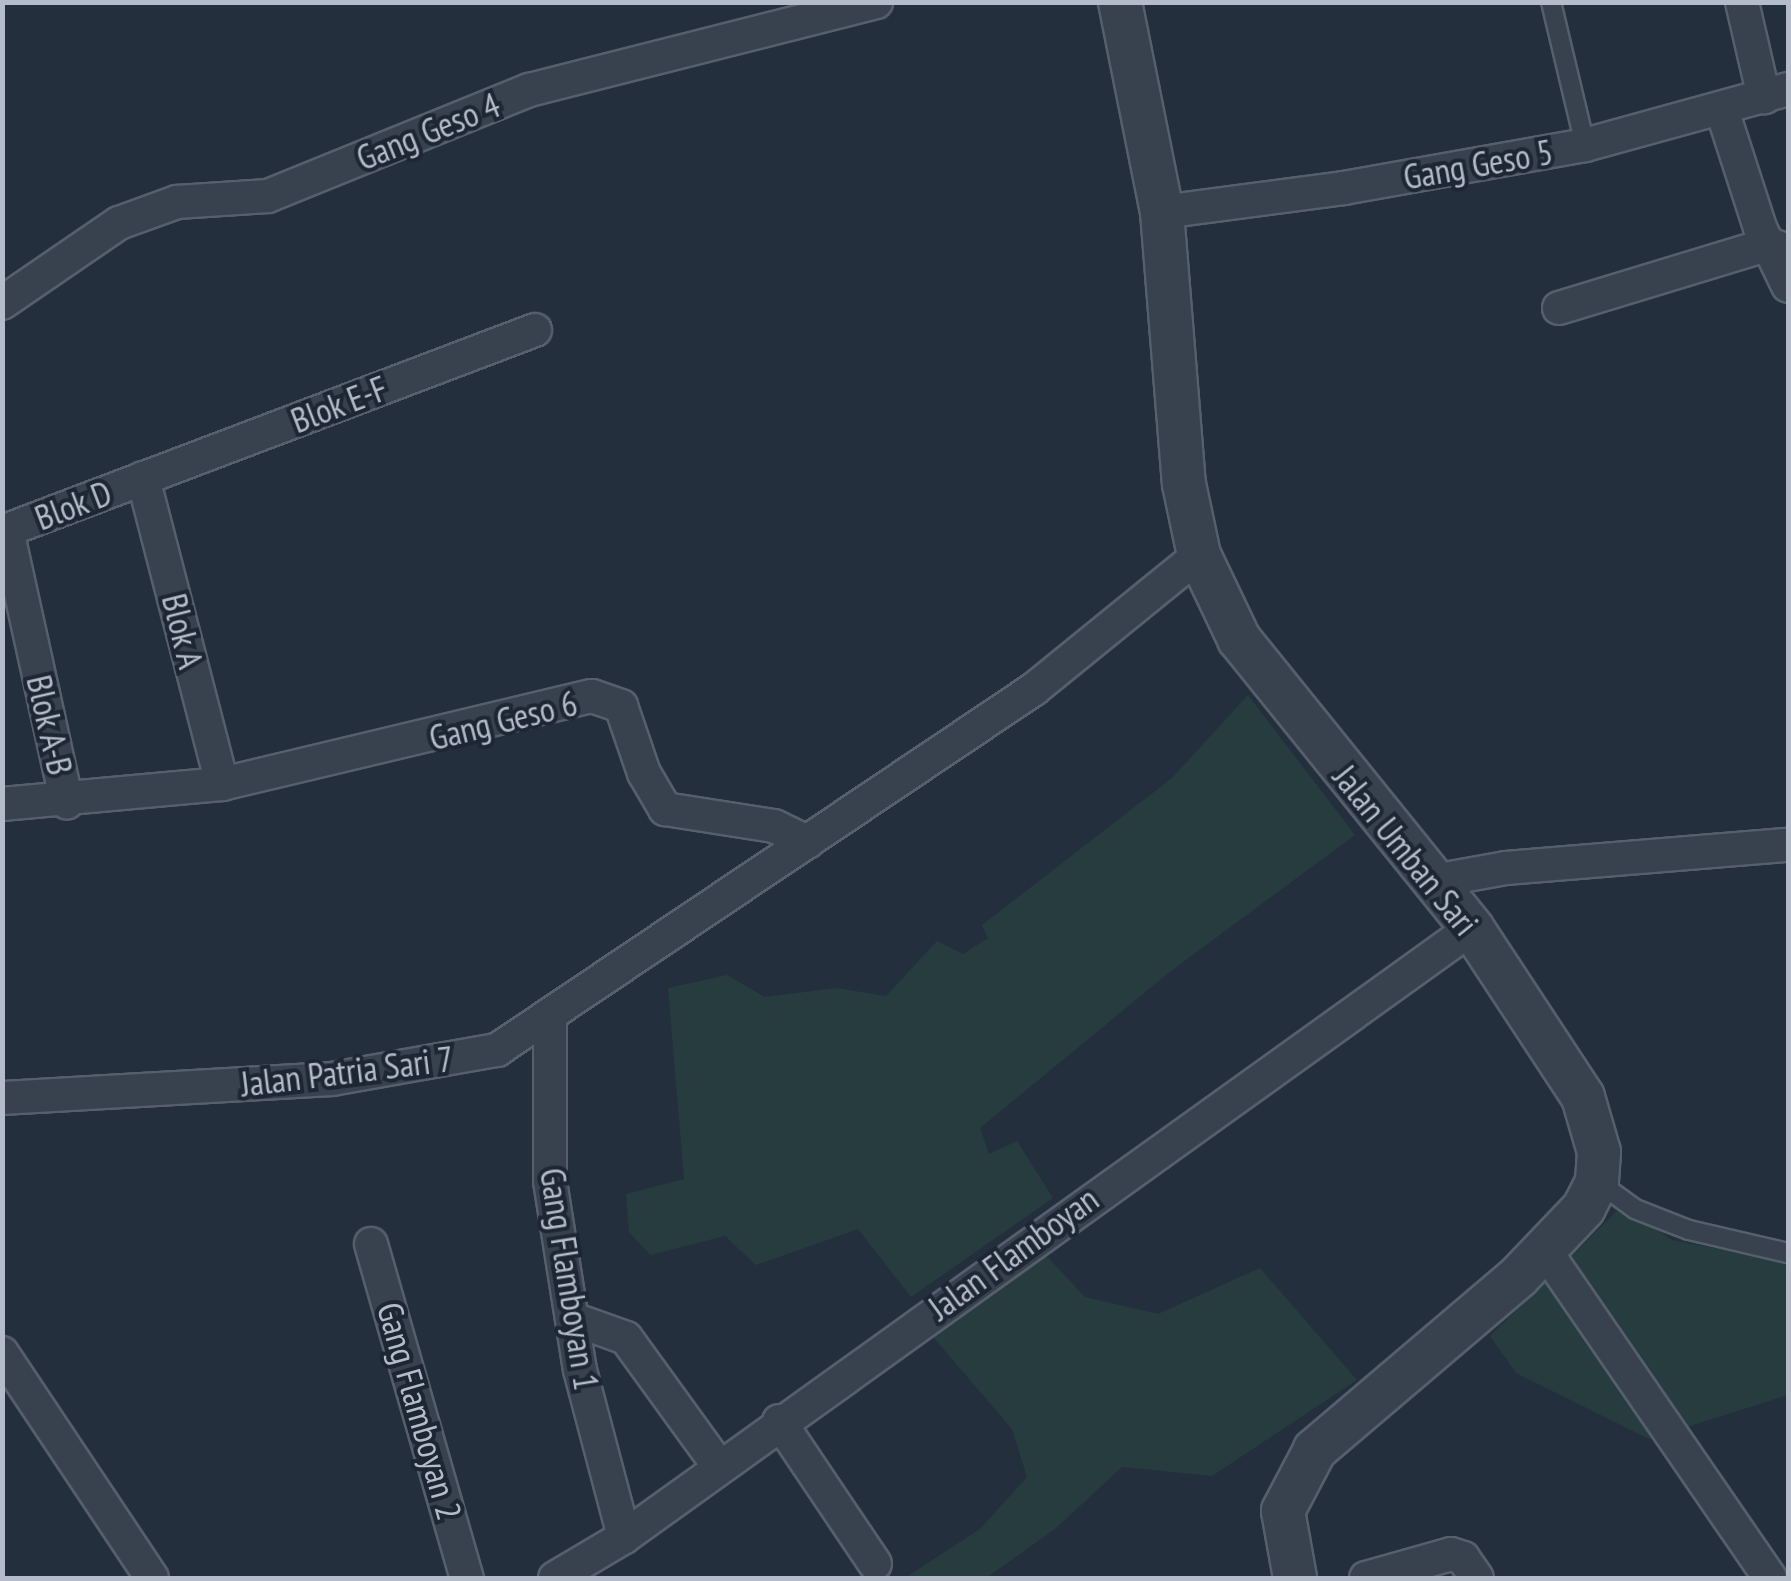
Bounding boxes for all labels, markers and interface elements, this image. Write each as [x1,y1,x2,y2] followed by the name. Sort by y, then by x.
[350,83,506,179] street label: Gang Geso 4
[1400,130,1556,198] street label: Gang Geso 5
[285,366,393,442] street label: Blok E-F
[29,471,117,539] street label: Blok D
[153,588,213,674] street label: Blok A
[18,670,82,780] street label: Blok A-B
[425,681,581,759] street label: Gang Geso 6
[1325,757,1487,943] street label: Jalan Umban Sari
[238,1037,456,1105] street label: Jalan Patria Sari 7
[532,1165,608,1393] street label: Gang Flamboyan 1
[920,1177,1106,1329] street label: Jalan Flamboyan
[369,1297,471,1525] street label: Gang Flamboyan 2

